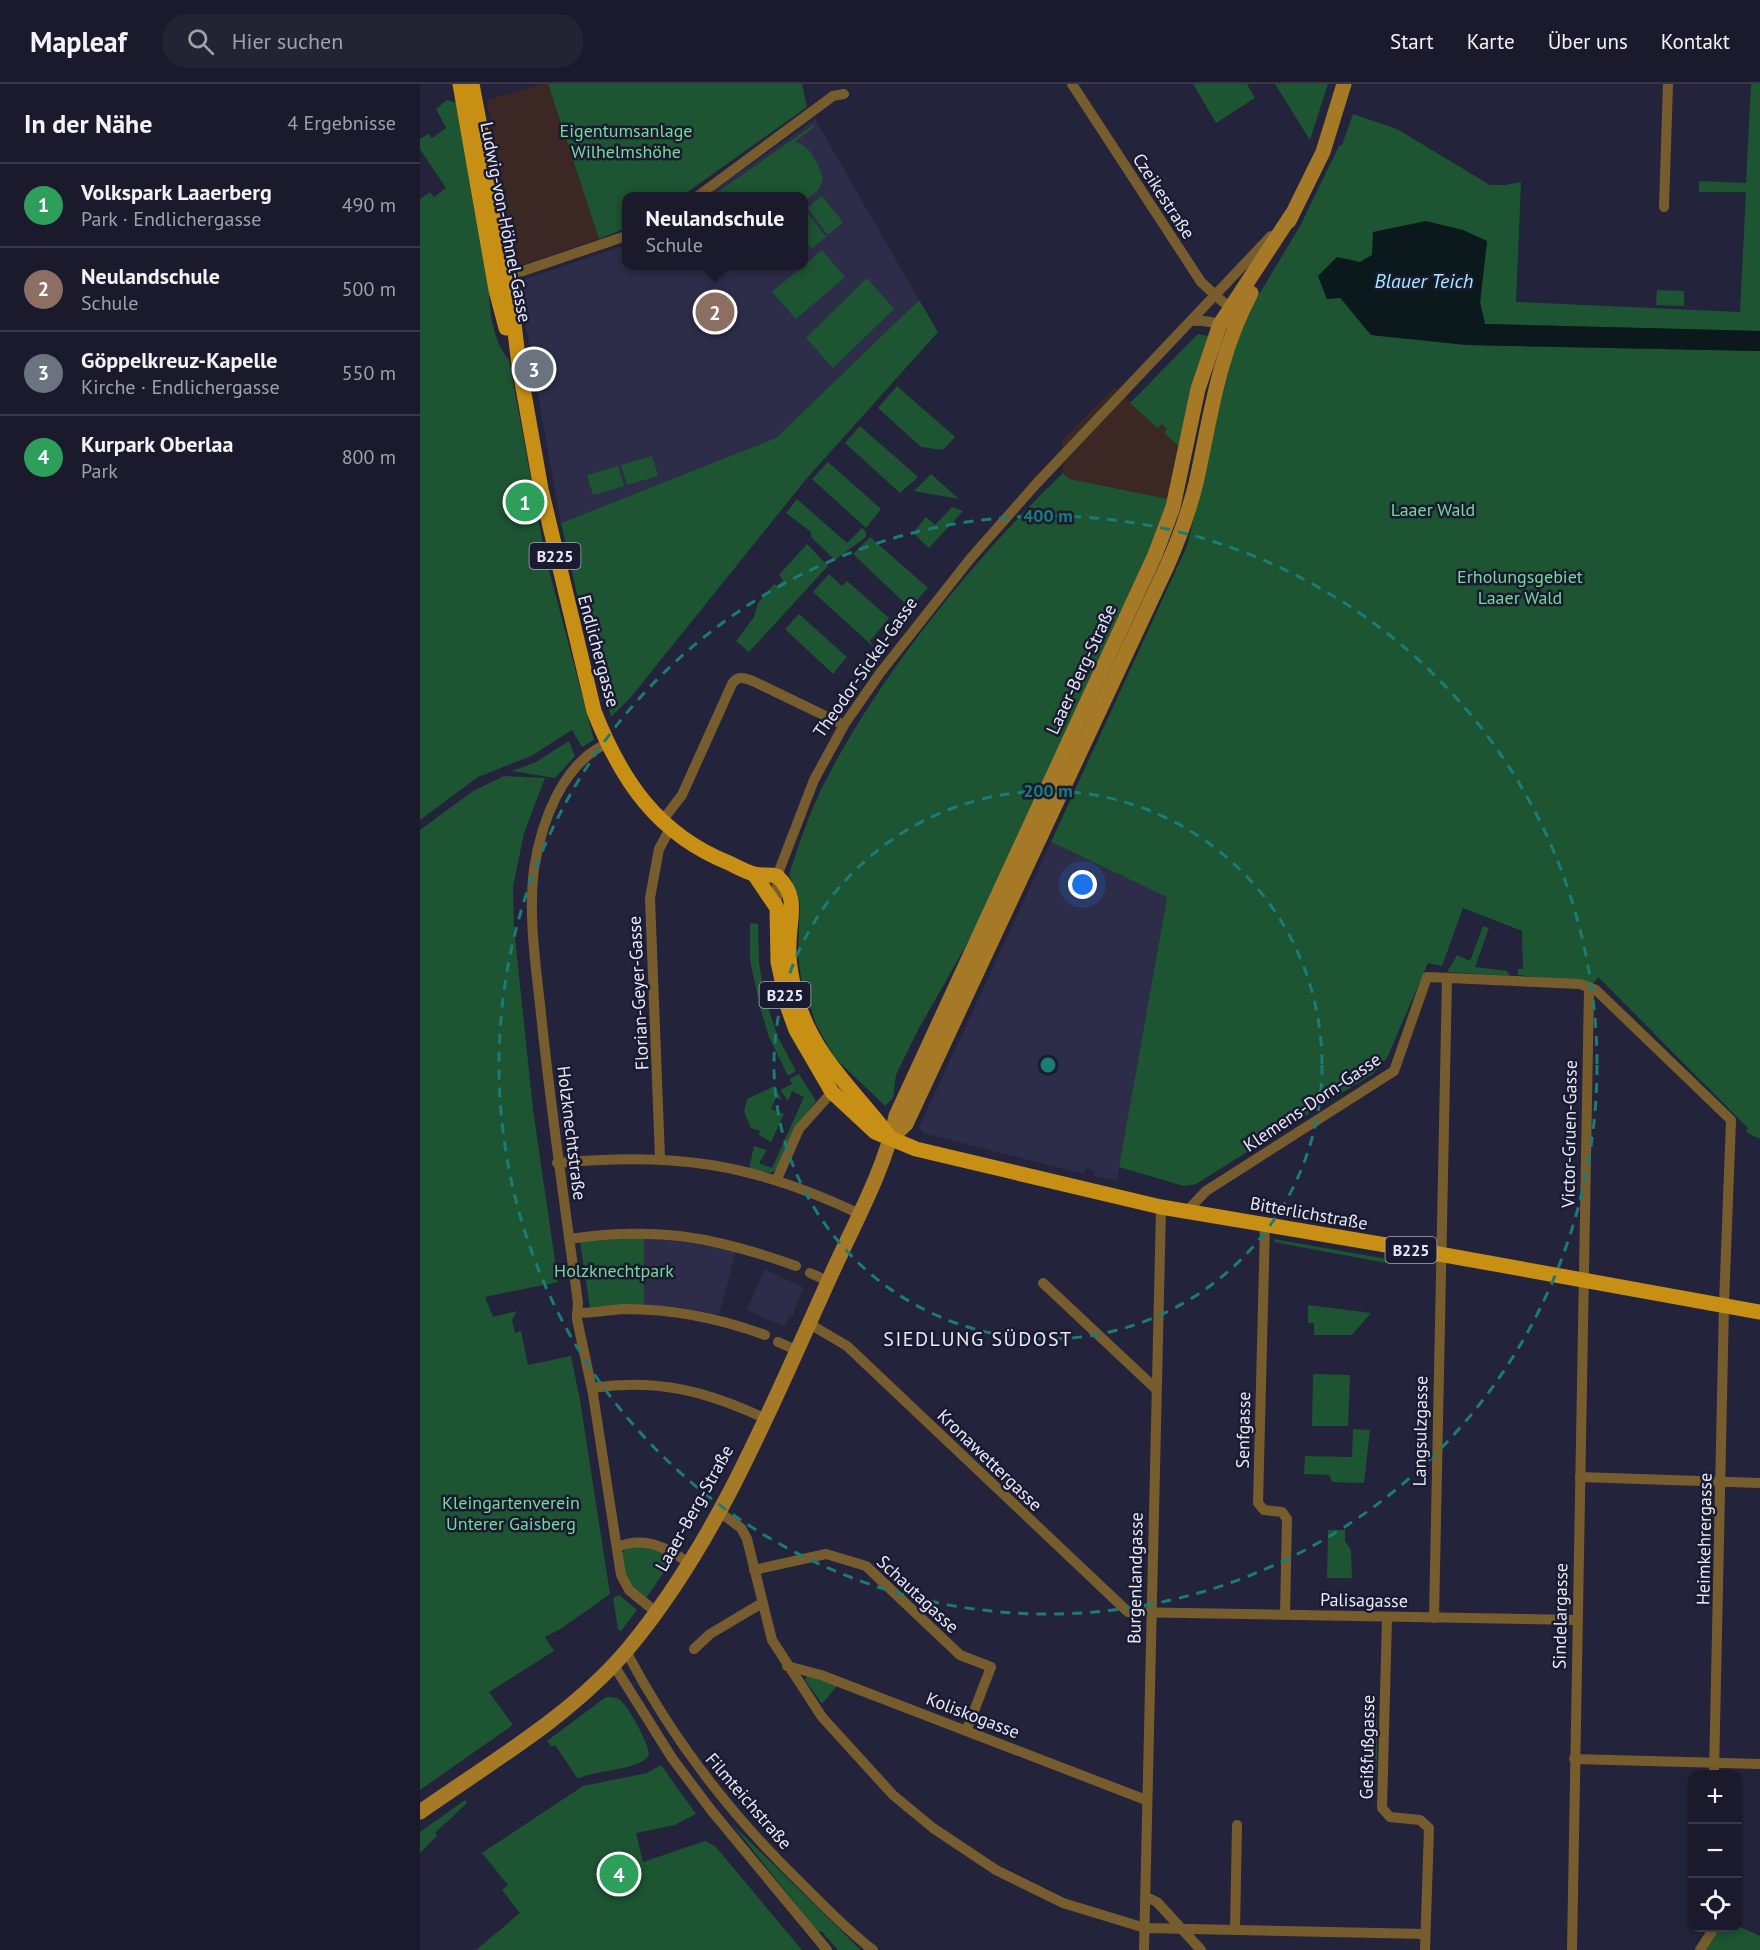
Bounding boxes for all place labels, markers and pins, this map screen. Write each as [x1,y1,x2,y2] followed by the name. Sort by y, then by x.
[696,290,734,334] pin: 2
[514,346,554,392] pin: 3
[506,480,544,524] pin: 1
[1038,1055,1058,1075] centre of rings
[600,1852,638,1896] pin: 4

